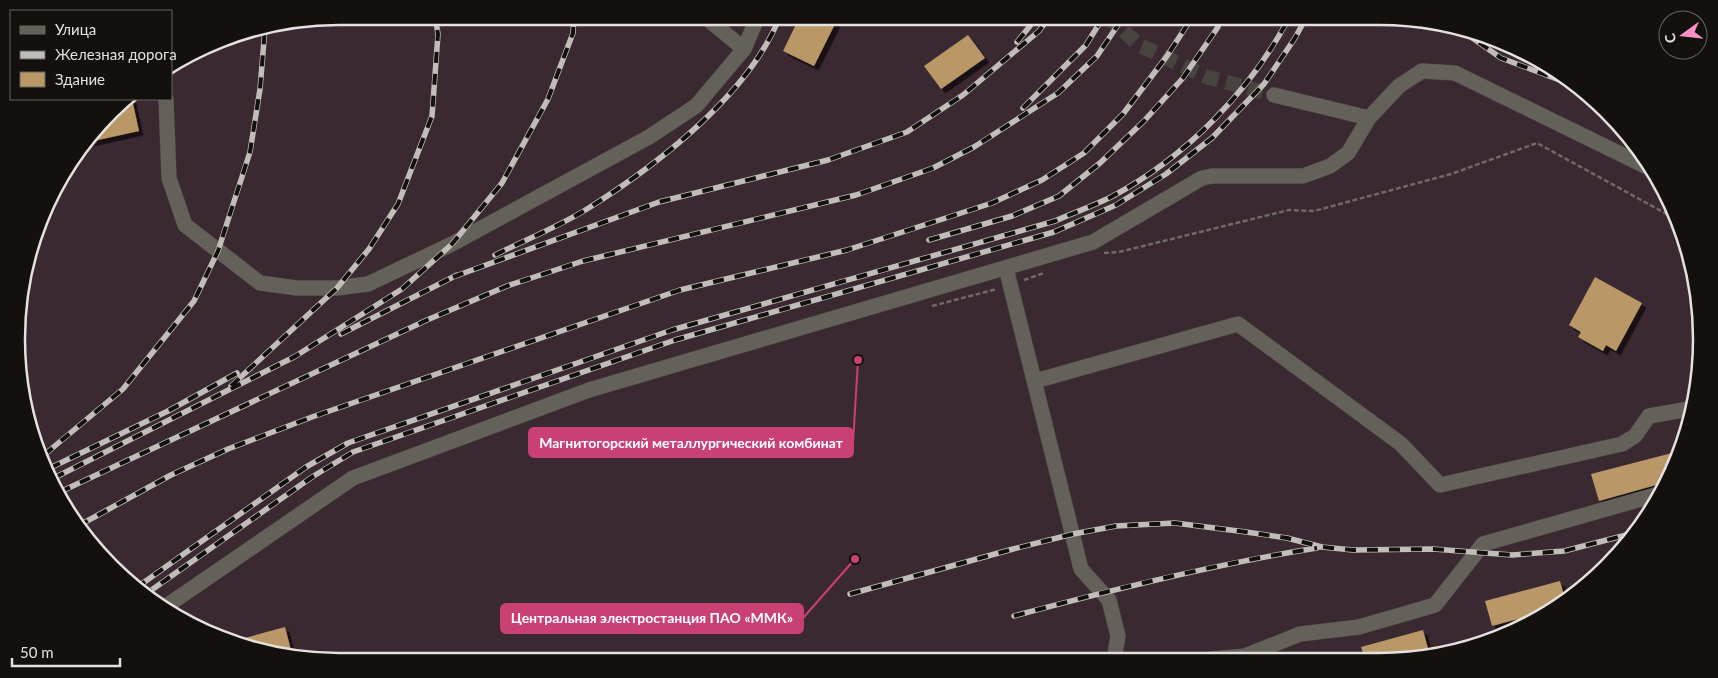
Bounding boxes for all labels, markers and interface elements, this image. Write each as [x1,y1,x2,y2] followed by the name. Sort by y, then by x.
[10,10,172,100] legend
[1658,10,1708,60] north arrow
[55,20,96,38] text: Улица
[1660,31,1679,45] text: С
[55,45,177,63] text: Железная дорога
[55,70,105,88] text: Здание
[529,428,853,457] callout: Магнитогорский металлургический комбинат
[539,434,844,451] text: Магнитогорский металлургический комбинат
[501,604,803,633] callout: Центральная электростанция ПАО «ММК»
[511,609,793,626] text: Центральная электростанция ПАО «ММК»
[12,636,120,668] scale bar
[20,643,54,661] text: 50 m

